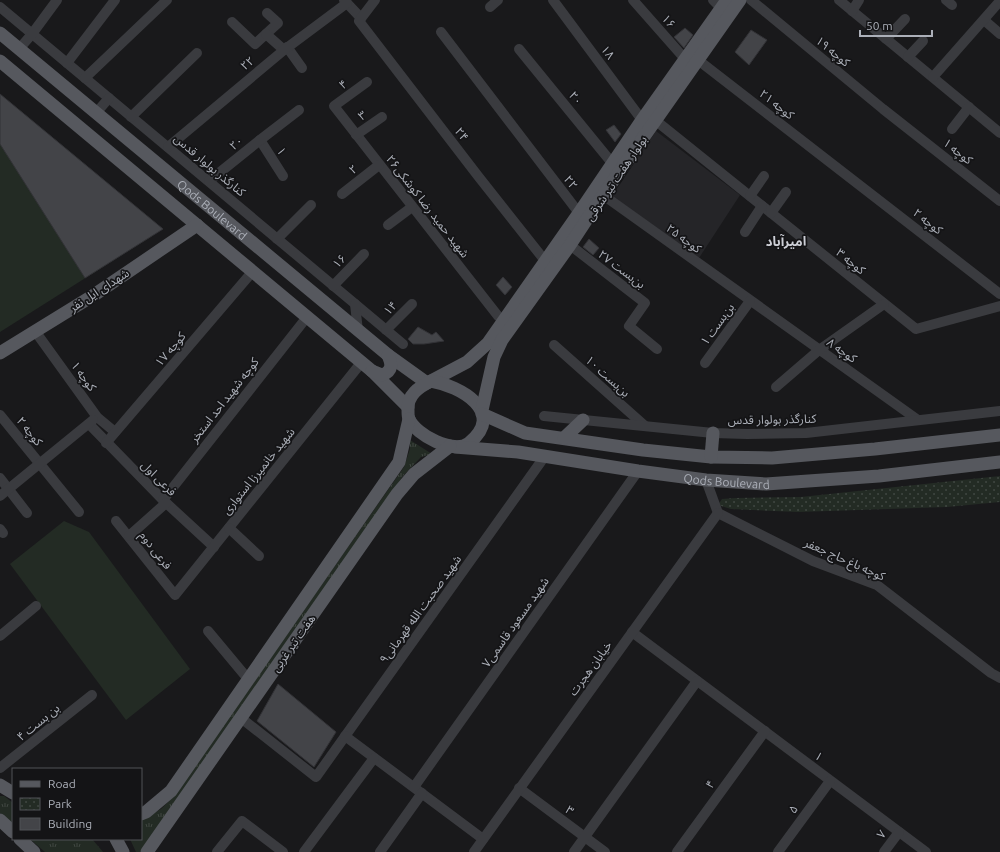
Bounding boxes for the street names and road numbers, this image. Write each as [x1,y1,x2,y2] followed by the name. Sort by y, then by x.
[660,12,678,30] street label: ۱۶
[812,33,853,71] street label: کوچه ۱۹
[599,43,617,61] street label: ۱۸
[238,54,256,72] street label: ۲۲
[336,77,350,91] street label: ۴
[756,87,798,124] street label: کوچه ۲۱
[567,89,585,107] street label: ۲۰
[355,108,369,122] street label: ۳
[453,125,471,143] street label: ۲۴
[171,131,249,200] street label: کنارگذر بولوار قدس
[583,133,650,224] street label: بولوار هفت تیر شرقی
[227,134,245,152] street label: ۲۰
[940,136,976,169] street label: کوچه ۱
[275,145,289,157] street label: ۱
[383,152,472,261] street label: شهید حمید رضا کوشکی۲۶
[346,162,360,176] street label: ۲
[562,173,580,191] street label: ۲۲
[175,177,250,242] street label: Qods Boulevard
[910,206,946,239] street label: کوچه ۲
[663,221,705,257] street label: کوچه ۲۵
[833,246,869,279] street label: کوچه ۳
[595,247,648,292] street label: بن‌بست ۲۷
[330,252,348,270] street label: ۱۶
[66,266,132,316] street label: شهدای ایل نفر
[381,299,399,317] street label: ۱۴
[698,301,737,348] street label: بن‌بست ۱
[152,329,190,370] street label: کوچه ۱۷
[824,335,860,367] street label: کوچه ۸
[583,353,633,400] street label: بن‌بست ۱۰
[186,354,263,447] street label: کوچه شهید احد استخر
[67,359,100,395] street label: کوچه ۱
[727,412,818,427] street label: کنارگذر بولوار قدس
[13,414,46,450] street label: کوچه ۲
[219,425,298,518] street label: شهید خانمیرزا استواری
[138,458,179,499] street label: فرعی اول
[683,471,770,491] street label: Qods Boulevard
[135,529,175,573] street label: فرعی دوم
[801,535,888,586] street label: کوچه باغ حاج جعفر
[376,553,464,666] street label: شهید صحبت الله قهرمانی۹
[479,574,552,670] street label: شهید مسعود قاسمی۷
[269,612,318,675] street label: هفت تیر غربی
[566,638,615,698] street label: خیابان هجرت
[14,701,63,744] street label: بن بست ۴
[812,749,826,763] street label: ۱
[703,777,717,791] street label: ۴
[786,802,800,816] street label: ۵
[563,803,577,817] street label: ۳
[874,827,888,841] street label: ۷

